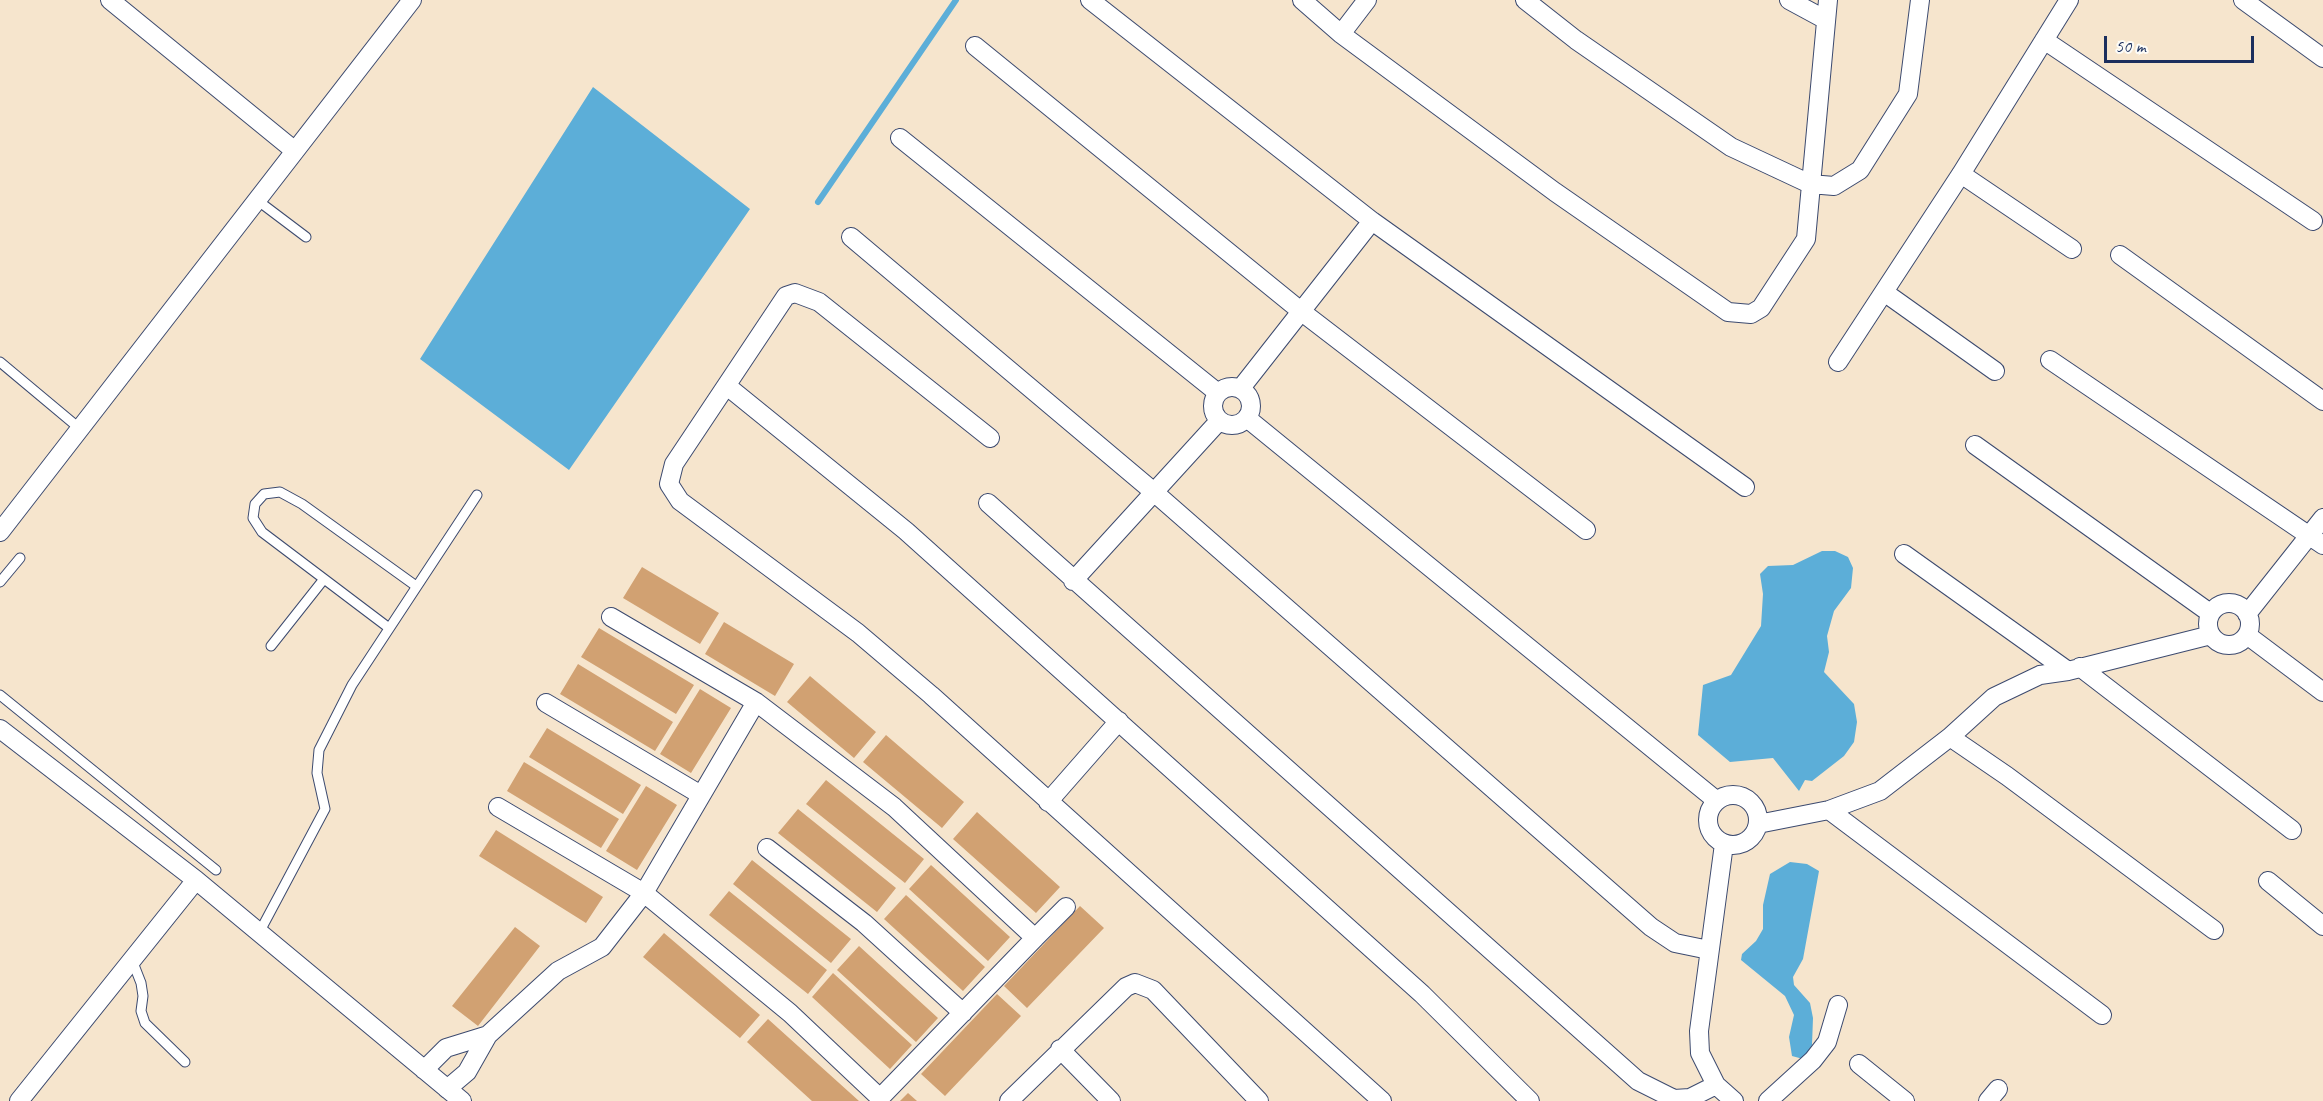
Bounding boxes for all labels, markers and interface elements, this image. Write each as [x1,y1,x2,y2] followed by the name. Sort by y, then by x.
[2107,24,2257,62] scale bar
[2115,35,2146,57] text: 50 m

